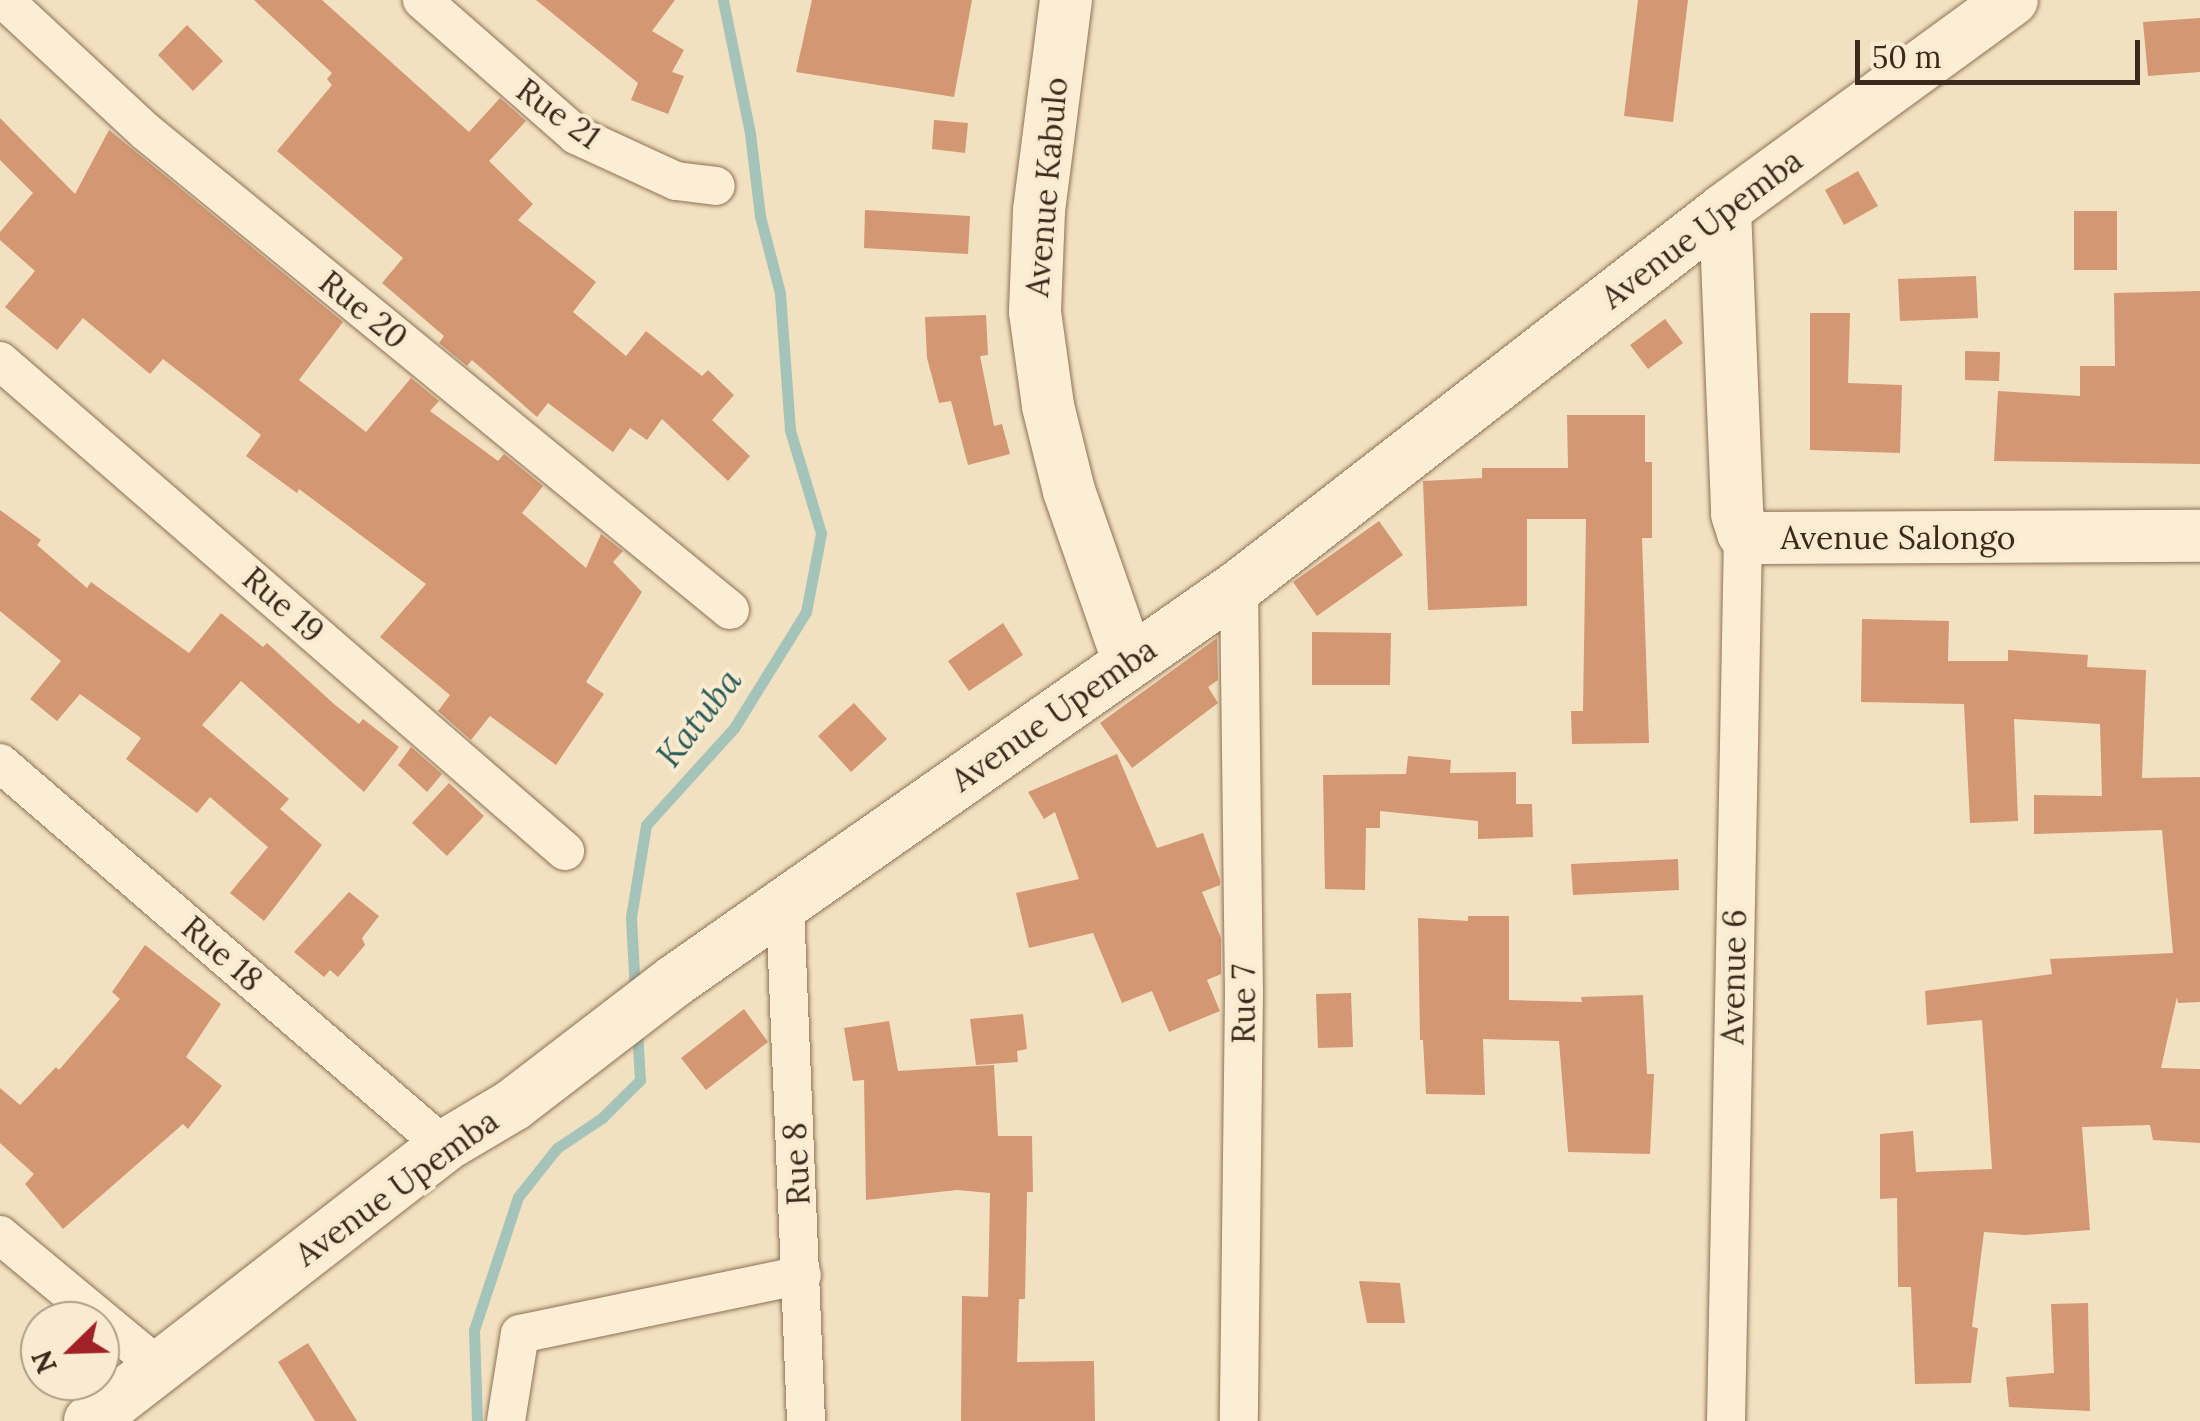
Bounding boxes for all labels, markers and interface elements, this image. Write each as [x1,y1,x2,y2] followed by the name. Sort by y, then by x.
[1860,20,2145,82] scale bar
[1872,38,1942,76] text: 50 m
[509,71,607,157] street label: Rue 21
[1018,75,1076,299] street label: Avenue Kabulo
[1594,141,1810,317] street label: Avenue Upemba
[311,263,415,357] street label: Rue 20
[1781,519,2015,557] street label: Avenue Salongo
[235,559,331,651] street label: Rue 19
[944,630,1164,800] street label: Avenue Upemba
[648,661,750,775] water label: Katuba
[174,908,270,1000] street label: Rue 18
[1714,909,1754,1045] street label: Avenue 6
[1225,964,1263,1044] street label: Rue 7
[288,1102,506,1274] street label: Avenue Upemba
[776,1122,818,1206] street label: Rue 8
[20,1301,120,1401] north arrow
[23,1345,65,1379] text: N

